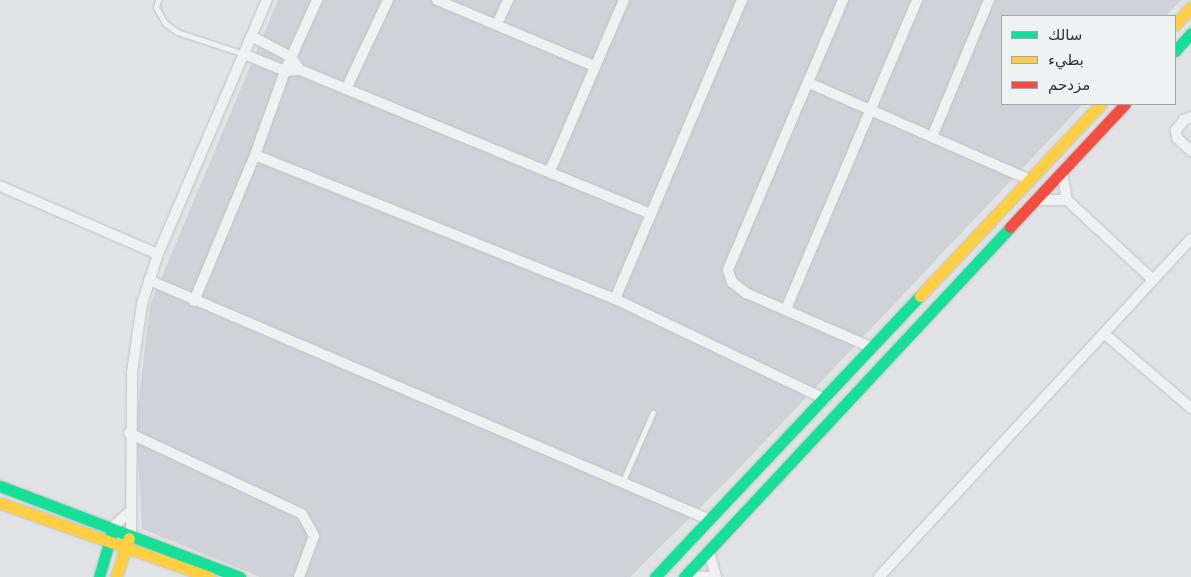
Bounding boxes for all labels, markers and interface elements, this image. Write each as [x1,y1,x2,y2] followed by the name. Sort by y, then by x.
[1001,15,1176,105] legend
[1048,26,1082,44] text: سالك
[1048,51,1084,69] text: بطيء
[1048,76,1090,94] text: مزدحم

